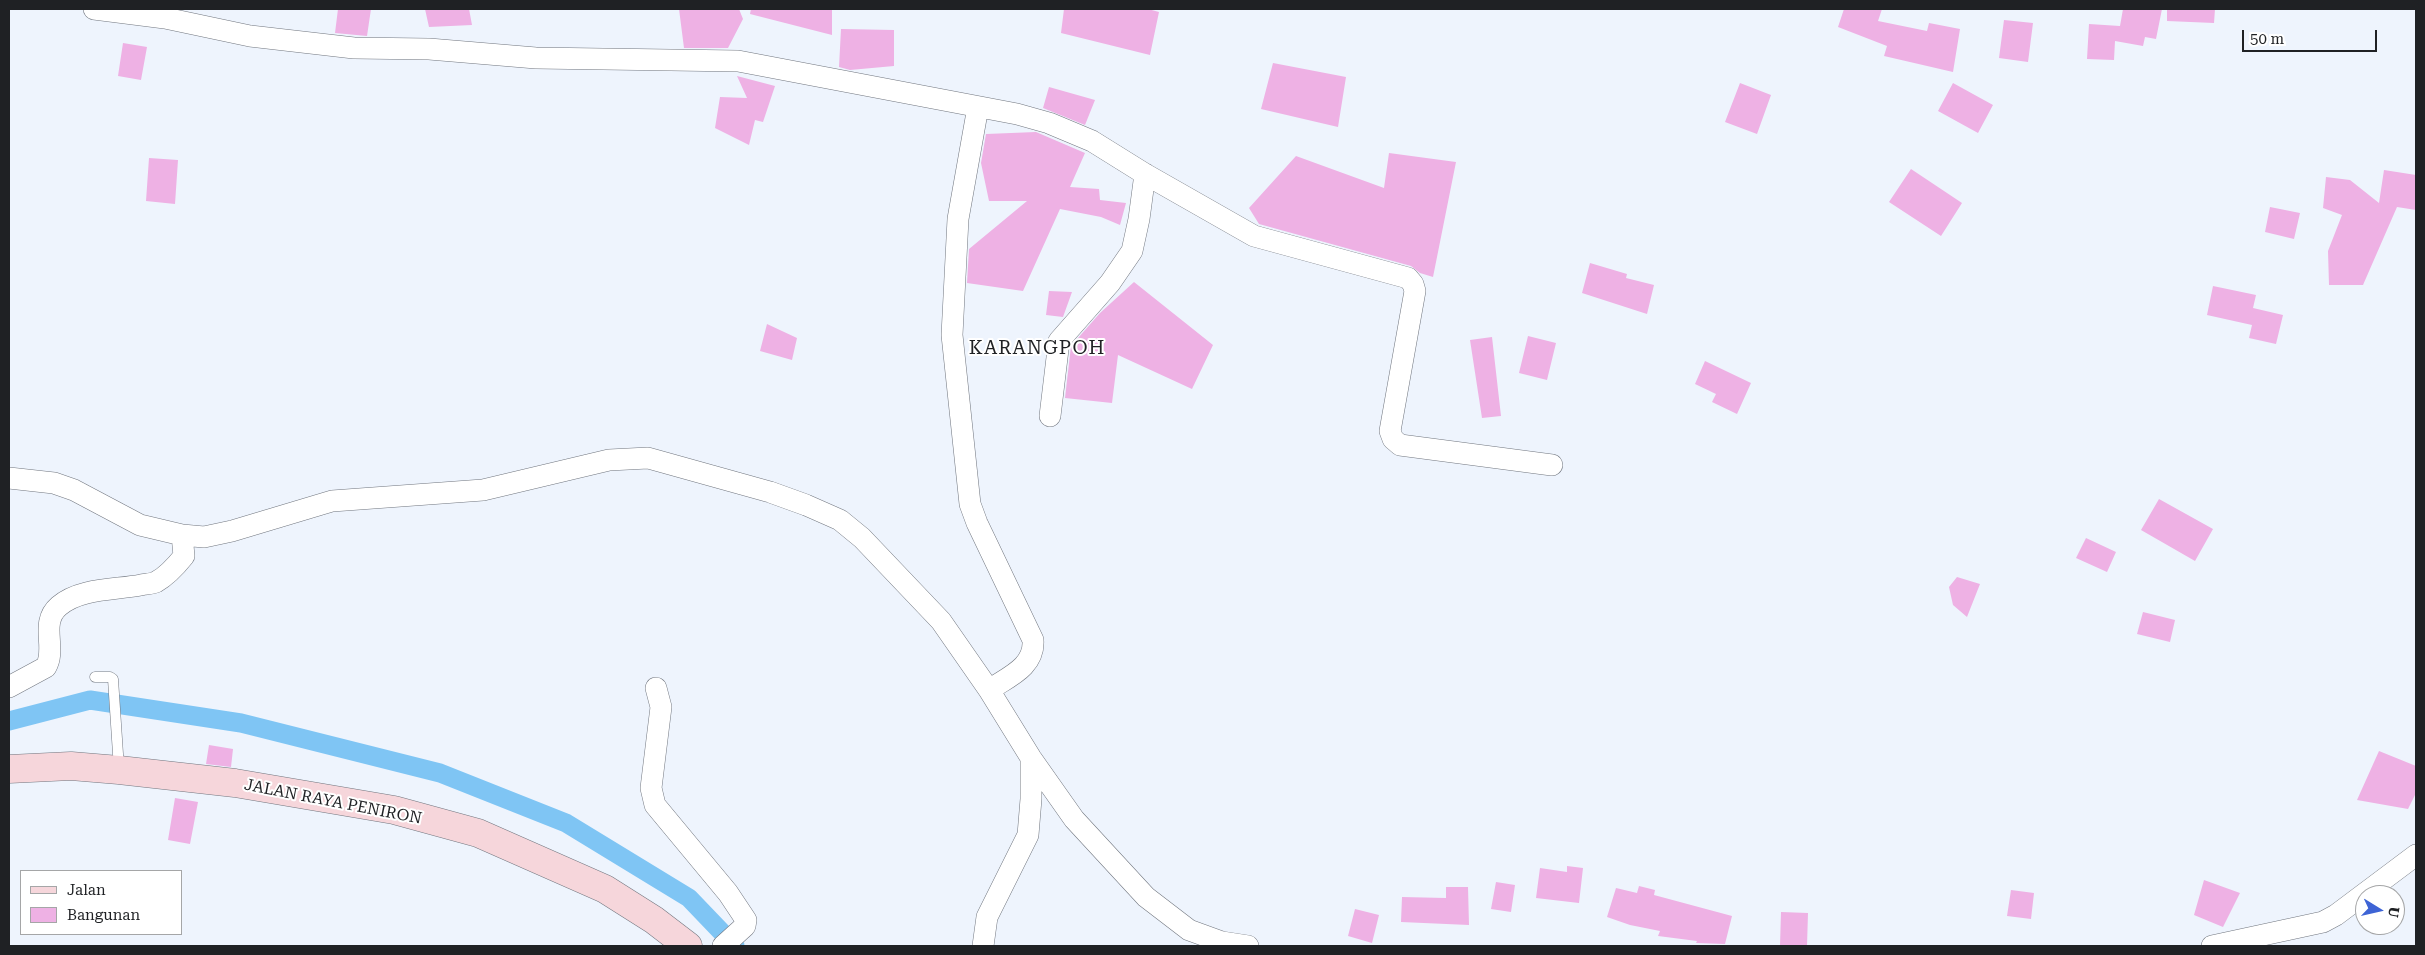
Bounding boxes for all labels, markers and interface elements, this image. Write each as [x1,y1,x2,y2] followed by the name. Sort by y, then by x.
[2245,20,2380,52] scale bar
[2250,30,2284,48] text: 50 m
[968,337,1106,359] district label: KARANGPOH
[243,775,423,829] street label: JALAN RAYA PENIRON
[20,870,182,935] legend
[67,881,106,899] text: Jalan
[2355,885,2405,935] north arrow
[67,906,140,924] text: Bangunan
[2385,906,2403,919] text: U

